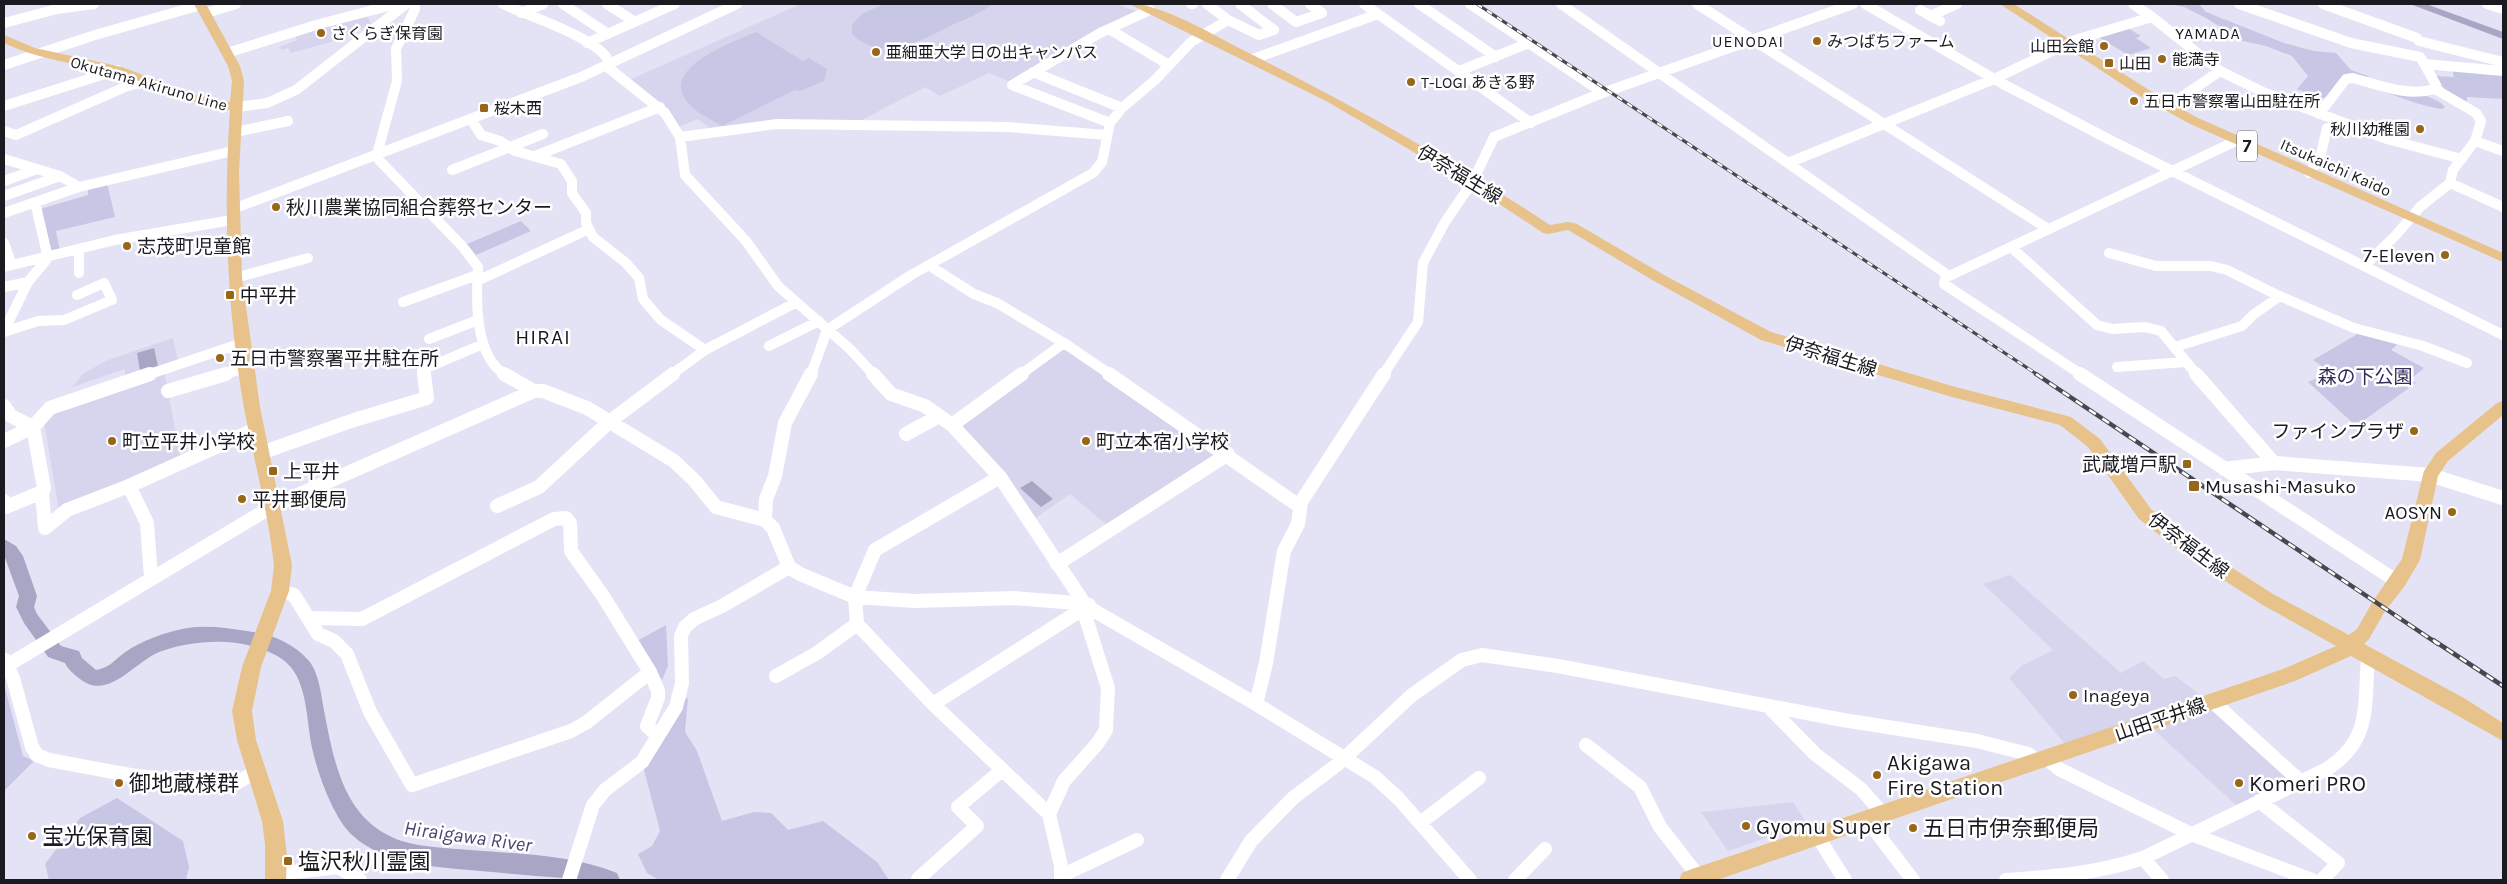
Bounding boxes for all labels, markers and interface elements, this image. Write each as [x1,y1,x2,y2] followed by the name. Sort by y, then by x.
[331,24,443,43] place label: さくらぎ保育園
[2175,24,2241,43] district label: YAMADA
[315,27,327,39] marker: さくらぎ保育園
[1712,32,1784,51] district label: UENODAI
[1827,32,1955,51] place label: みつばちファーム
[1811,35,1823,47] marker: みつばちファーム
[2030,37,2094,56] place label: 山田会館
[2098,40,2110,52] marker: 山田会館
[886,43,1098,62] place label: 亜細亜大学 日の出キャンパス
[870,46,882,58] marker: 亜細亜大学 日の出キャンパス
[2172,50,2220,69] place label: 能満寺
[68,52,229,115] street label: Okutama Akiruno Line
[2156,53,2168,65] marker: 能満寺
[2119,54,2151,73] place label: 山田
[2103,57,2115,69] marker: 山田
[1421,73,1535,92] place label: T-LOGI あきる野
[1405,76,1417,88] marker: T-LOGI あきる野
[2144,92,2320,111] place label: 五日市警察署山田駐在所
[2128,95,2140,107] marker: 五日市警察署山田駐在所
[494,99,542,118] place label: 桜木西
[478,102,490,114] marker: 桜木西
[2330,120,2410,139] place label: 秋川幼稚園
[2414,123,2426,135] marker: 秋川幼稚園
[2237,130,2257,162] road number: 7
[2277,135,2394,200] street label: Itsukaichi Kaido
[1413,141,1506,209] street label: 伊奈福生線
[286,197,552,219] place label: 秋川農業協同組合葬祭センター
[270,201,282,213] marker: 秋川農業協同組合葬祭センター
[137,236,251,258] place label: 志茂町児童館
[121,240,133,252] marker: 志茂町児童館
[2363,245,2435,267] place label: 7-Eleven
[2439,249,2451,261] marker: 7-Eleven
[240,285,297,307] place label: 中平井
[224,289,236,301] marker: 中平井
[515,325,571,349] district label: HIRAI
[1782,333,1879,381] street label: 伊奈福生線
[230,348,439,370] place label: 五日市警察署平井駐在所
[214,352,226,364] marker: 五日市警察署平井駐在所
[2317,366,2413,388] park label: 森の下公園
[2272,421,2404,443] place label: ファインプラザ
[2408,425,2420,437] marker: ファインプラザ
[122,431,255,453] place label: 町立平井小学校
[1096,431,1229,453] place label: 町立本宿小学校
[106,435,118,447] marker: 町立平井小学校
[1080,435,1092,447] marker: 町立本宿小学校
[2082,454,2177,476] place label: 武蔵増戸駅
[2181,458,2193,470] marker: 武蔵増戸駅
[283,461,340,483] place label: 上平井
[267,465,279,477] marker: 上平井
[2205,476,2356,498] place label: Musashi-Masuko
[2187,479,2201,493] marker: Musashi-Masuko
[252,489,347,511] place label: 平井郵便局
[236,493,248,505] marker: 平井郵便局
[2384,502,2442,524] place label: AOSYN
[2446,506,2458,518] marker: AOSYN
[2144,508,2233,583] street label: 伊奈福生線
[2083,685,2150,707] place label: Inageya
[2067,689,2079,701] marker: Inageya
[2112,694,2209,746] street label: 山田平井線
[1887,750,2003,801] place label: Akigawa Fire Station
[1871,769,1883,781] marker: Akigawa Fire Station
[129,771,239,797] place label: 御地蔵様群
[2249,771,2366,797] place label: Komeri PRO
[113,777,125,789] marker: 御地蔵様群
[2233,777,2245,789] marker: Komeri PRO
[1756,814,1890,840] place label: Gyomu Super
[402,816,535,857] water label: Hiraigawa River
[1923,816,2099,842] place label: 五日市伊奈郵便局
[1740,820,1752,832] marker: Gyomu Super
[1907,822,1919,834] marker: 五日市伊奈郵便局
[42,824,152,850] place label: 宝光保育園
[26,830,38,842] marker: 宝光保育園
[298,849,430,875] place label: 塩沢秋川霊園
[282,855,294,867] marker: 塩沢秋川霊園

